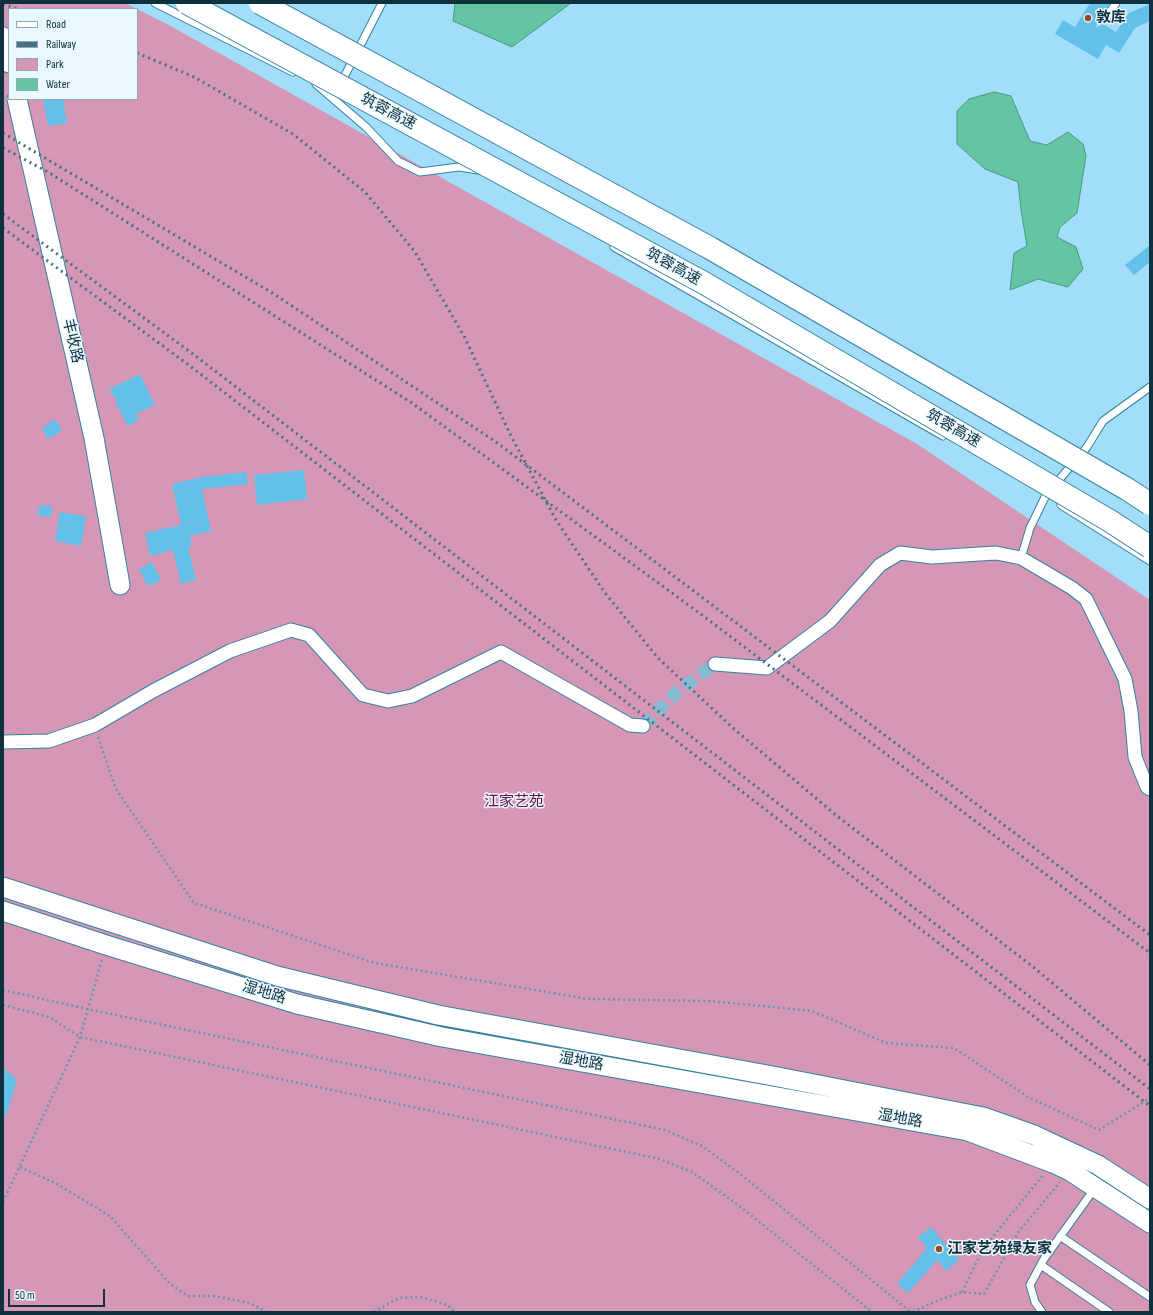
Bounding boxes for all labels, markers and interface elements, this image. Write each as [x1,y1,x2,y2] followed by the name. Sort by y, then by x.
[8,8,138,100] legend
[1096,9,1126,27] place label: 敦库
[1083,13,1093,23] marker: 敦库
[46,17,66,32] text: Road
[46,37,76,52] text: Railway
[46,57,64,72] text: Park
[46,77,70,92] text: Water
[357,90,419,134] street label: 筑蓉高速
[642,245,704,289] street label: 筑蓉高速
[58,317,86,365] street label: 丰收路
[923,406,983,452] street label: 筑蓉高速
[484,793,544,811] park label: 江家艺苑
[240,978,288,1008] street label: 湿地路
[557,1049,605,1075] street label: 湿地路
[876,1106,924,1132] street label: 湿地路
[947,1240,1052,1258] place label: 江家艺苑绿友家
[934,1244,944,1254] marker: 江家艺苑绿友家
[10,1281,107,1307] scale bar
[15,1288,35,1303] text: 50 m

